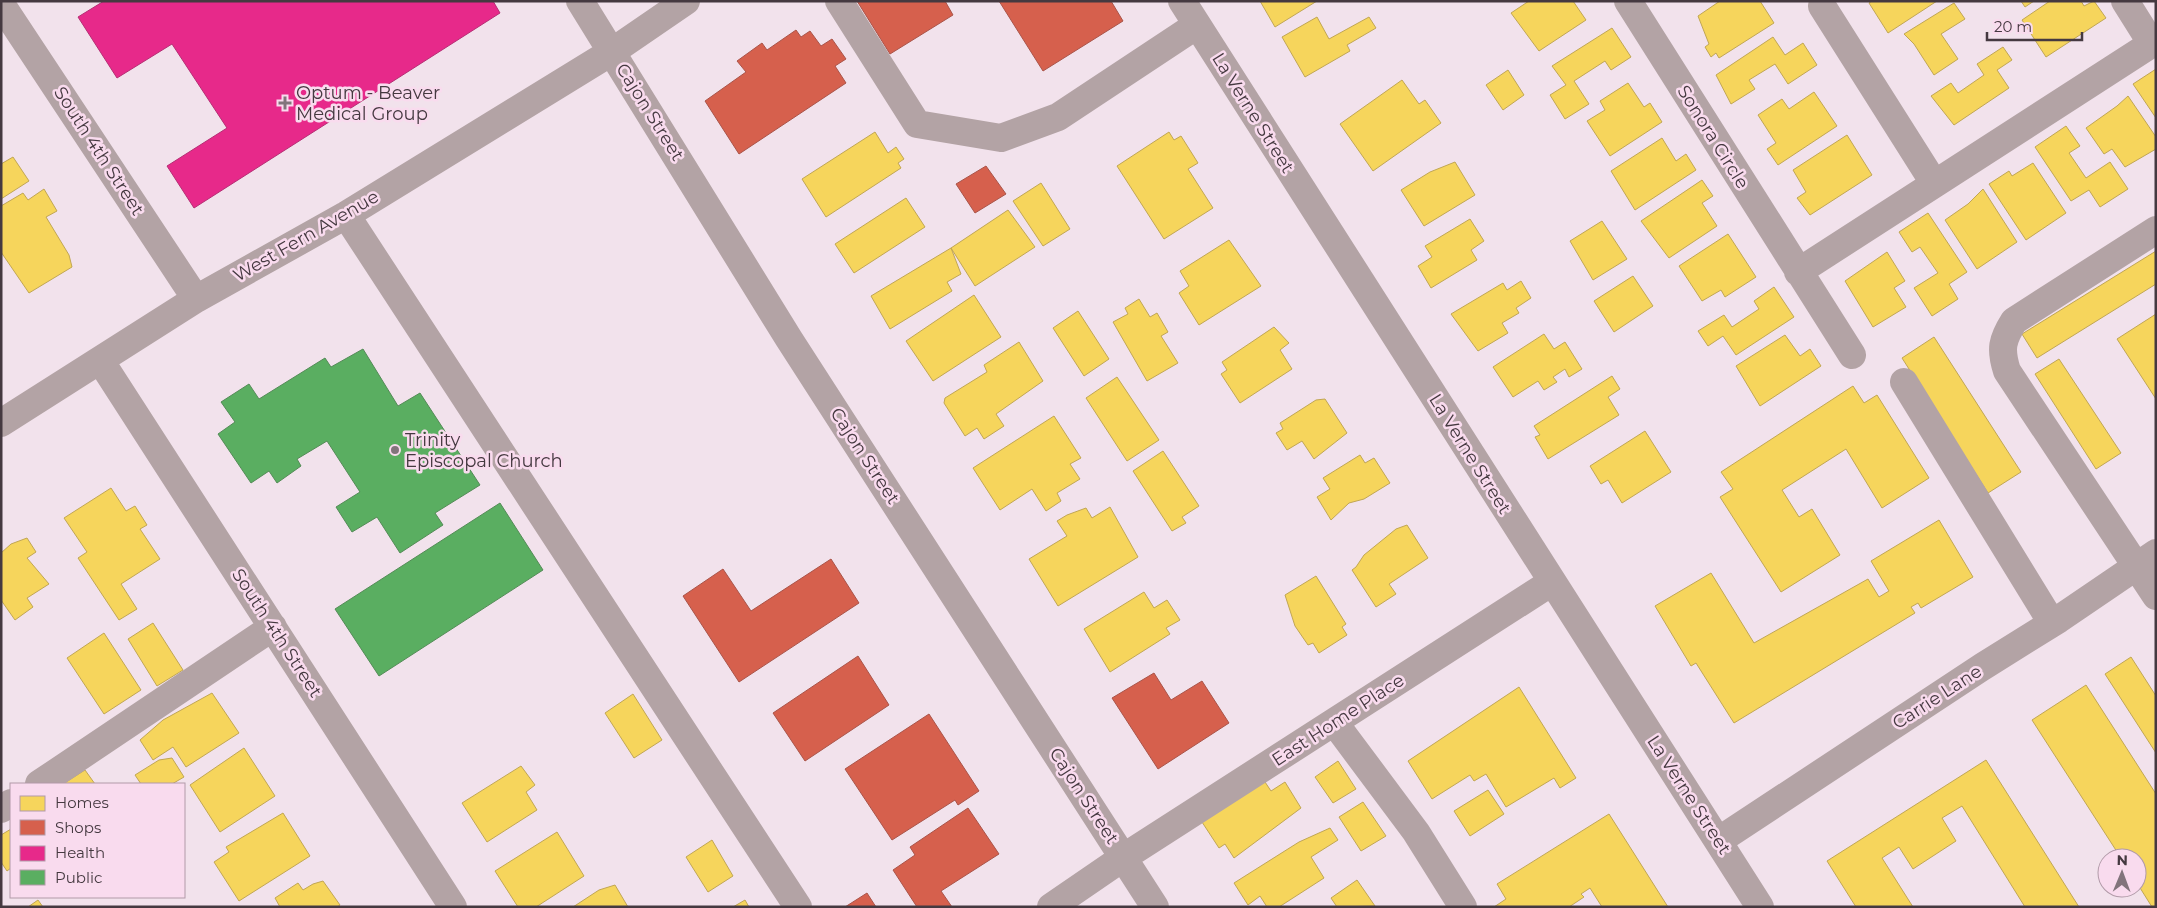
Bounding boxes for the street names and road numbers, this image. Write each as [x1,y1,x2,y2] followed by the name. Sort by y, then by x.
[1207,49,1299,177] street label: La Verne Street
[611,59,689,165] street label: Cajon Street
[1672,81,1754,193] street label: Sonora Circle
[49,82,149,220] street label: South 4th Street
[229,185,383,287] street label: West Fern Avenue
[1424,390,1516,518] street label: La Verne Street
[826,404,904,508] street label: Cajon Street
[227,564,327,702] street label: South 4th Street
[1888,660,1986,734] street label: Carrie Lane
[1268,669,1408,771] street label: East Home Place
[1642,731,1736,859] street label: La Verne Street
[1045,744,1123,848] street label: Cajon Street

